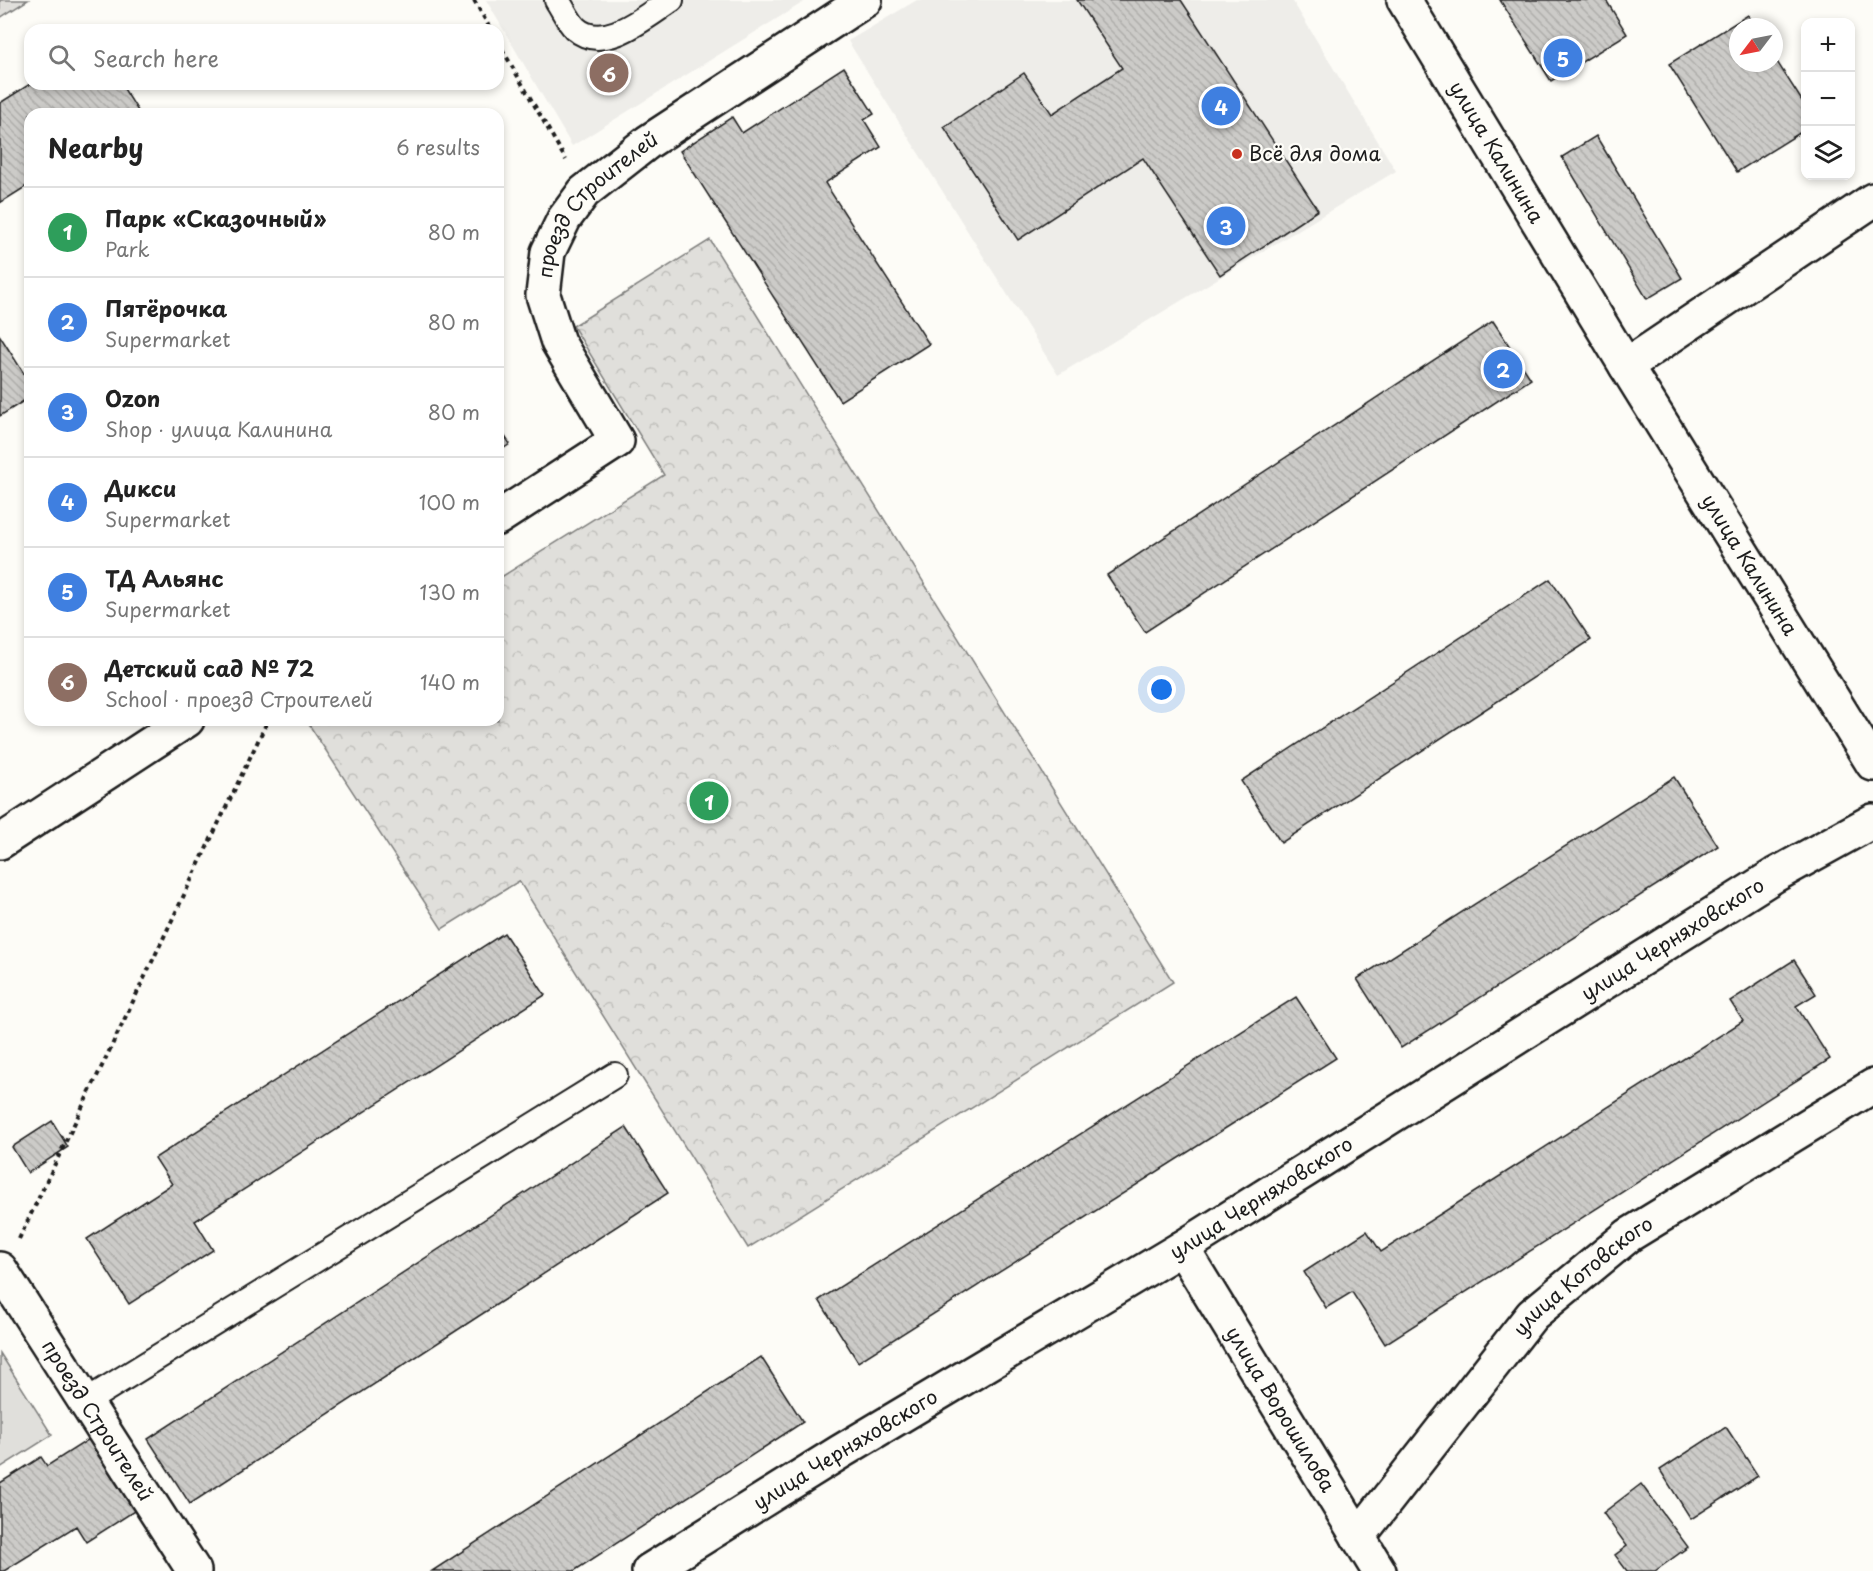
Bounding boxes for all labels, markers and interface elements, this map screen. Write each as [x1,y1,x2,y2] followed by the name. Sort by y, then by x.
[1729,18,1783,72] north arrow
[1801,18,1855,180] map controls
[1801,18,1855,72] button: +
[24,24,504,90] search box
[1544,36,1582,80] pin: 5
[45,41,78,74] icon: search
[93,41,219,74] text: Search here
[590,50,628,96] pin: 6
[1801,72,1855,126] button: −
[1442,75,1552,229] street label: улица Калинина
[1202,84,1240,128] pin: 4
[529,123,663,280] street label: проезд Строителей
[1801,126,1855,180] button: layers
[48,128,143,167] text: Nearby
[396,132,480,162] text: 6 results
[1249,138,1381,168] place label: Всё для дома
[1230,147,1244,161] marker: Всё для дома
[105,201,326,234] text: Парк «Сказочный»
[1206,204,1246,248] pin: 3
[63,217,72,247] text: 1
[428,217,480,247] text: 80 m
[105,234,150,264] text: Park
[105,291,227,324] text: Пятёрочка
[60,307,75,337] text: 2
[428,307,480,337] text: 80 m
[105,324,231,354] text: Supermarket
[1484,346,1522,392] pin: 2
[105,381,160,414] text: Ozon
[61,397,74,427] text: 3
[428,397,480,427] text: 80 m
[105,414,332,444] text: Shop · улица Калинина
[105,471,176,504] text: Дикси
[61,487,74,517] text: 4
[419,487,480,517] text: 100 m
[1695,488,1806,641] street label: улица Калинина
[105,504,231,534] text: Supermarket
[105,561,224,594] text: ТД Альянс
[61,577,74,607] text: 5
[420,577,480,607] text: 130 m
[105,594,231,624] text: Supermarket
[105,651,314,684] text: Детский сад № 72
[60,667,75,697] text: 6
[420,667,480,697] text: 140 m
[1147,675,1176,704] your location
[105,684,373,714] text: School · проезд Строителей
[690,778,728,824] pin: 1
[1575,869,1770,1007] street label: улица Черняховского
[1163,1128,1358,1266] street label: улица Черняховского
[1505,1208,1658,1342] street label: улица Котовского
[1219,1320,1344,1498] street label: улица Ворошилова
[35,1333,161,1507] street label: проезд Строителей
[747,1381,943,1517] street label: улица Черняховского

